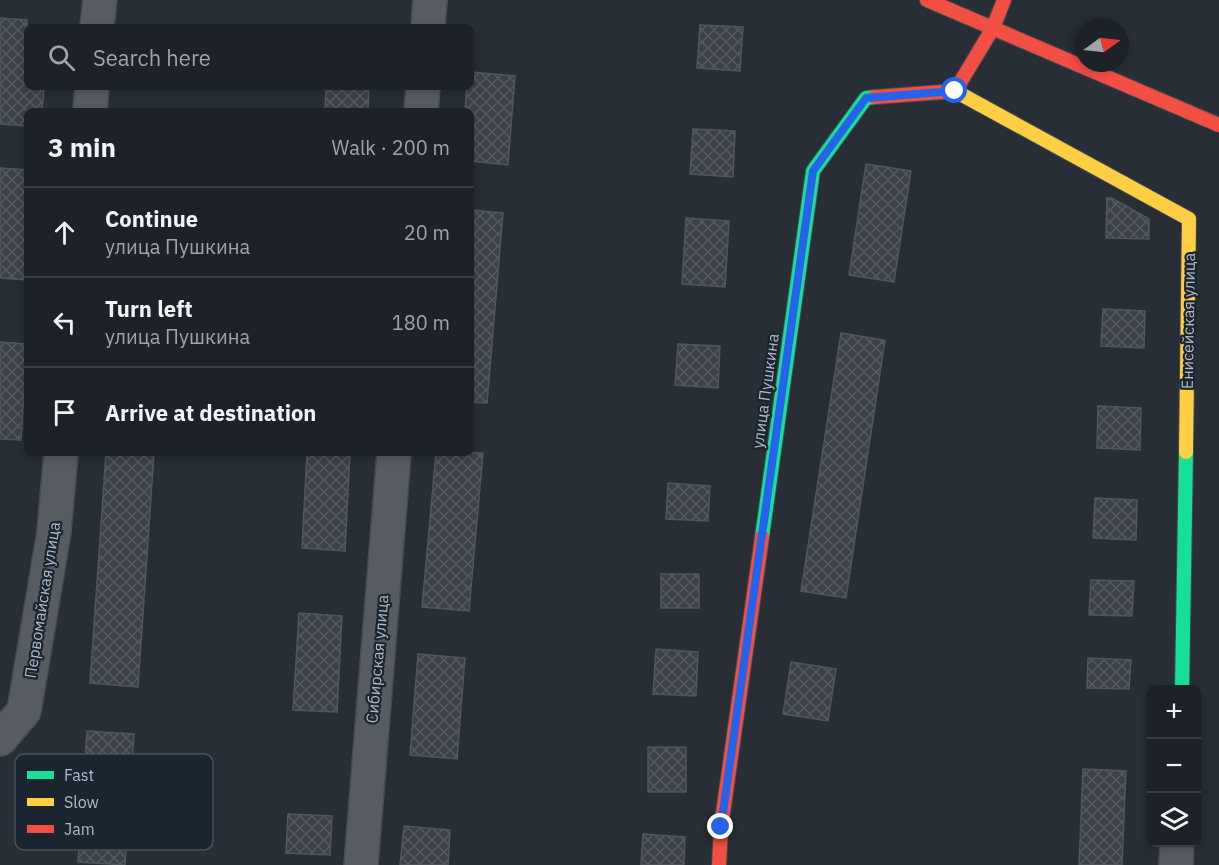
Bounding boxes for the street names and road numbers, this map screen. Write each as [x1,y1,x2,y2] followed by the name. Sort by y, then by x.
[1177,252,1199,389] street label: Енисейская улица
[747,332,783,450] street label: улица Пушкина
[20,520,64,680] street label: Первомайская улица
[361,593,393,724] street label: Сибирская улица

